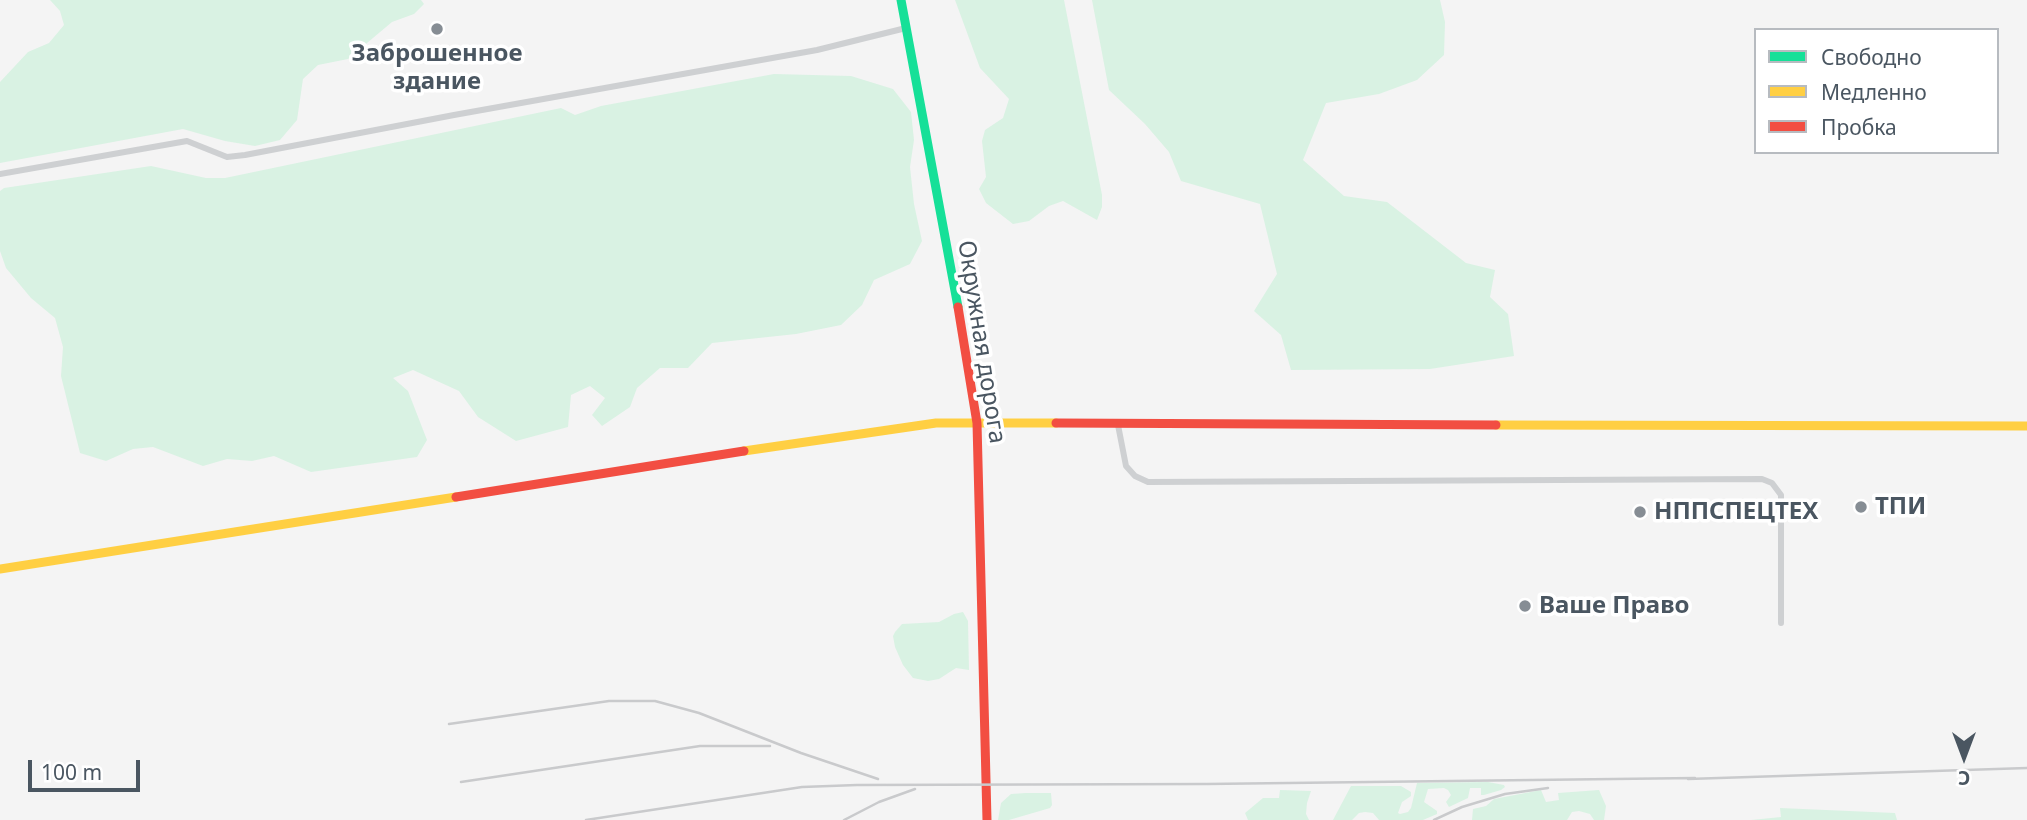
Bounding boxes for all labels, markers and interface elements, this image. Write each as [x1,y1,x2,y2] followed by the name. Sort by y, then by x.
[429,21,445,37] marker: Заброшенное здание
[1754,28,1999,154] legend
[352,40,522,96] place label: Заброшенное здание
[1821,43,1922,71] text: Свободно
[1821,78,1927,106] text: Медленно
[1821,113,1897,141] text: Пробка
[951,239,1011,445] street label: Окружная дорога
[1875,493,1926,521] place label: ТПИ
[1654,498,1818,526] place label: НППСПЕЦТЕХ
[1853,499,1869,515] marker: ТПИ
[1632,504,1648,520] marker: НППСПЕЦТЕХ
[1539,592,1689,620] place label: Ваше Право
[1517,598,1533,614] marker: Ваше Право
[1929,722,1999,792] north arrow
[32,746,144,790] scale bar
[41,758,102,786] text: 100 m
[1958,765,1970,791] text: С

